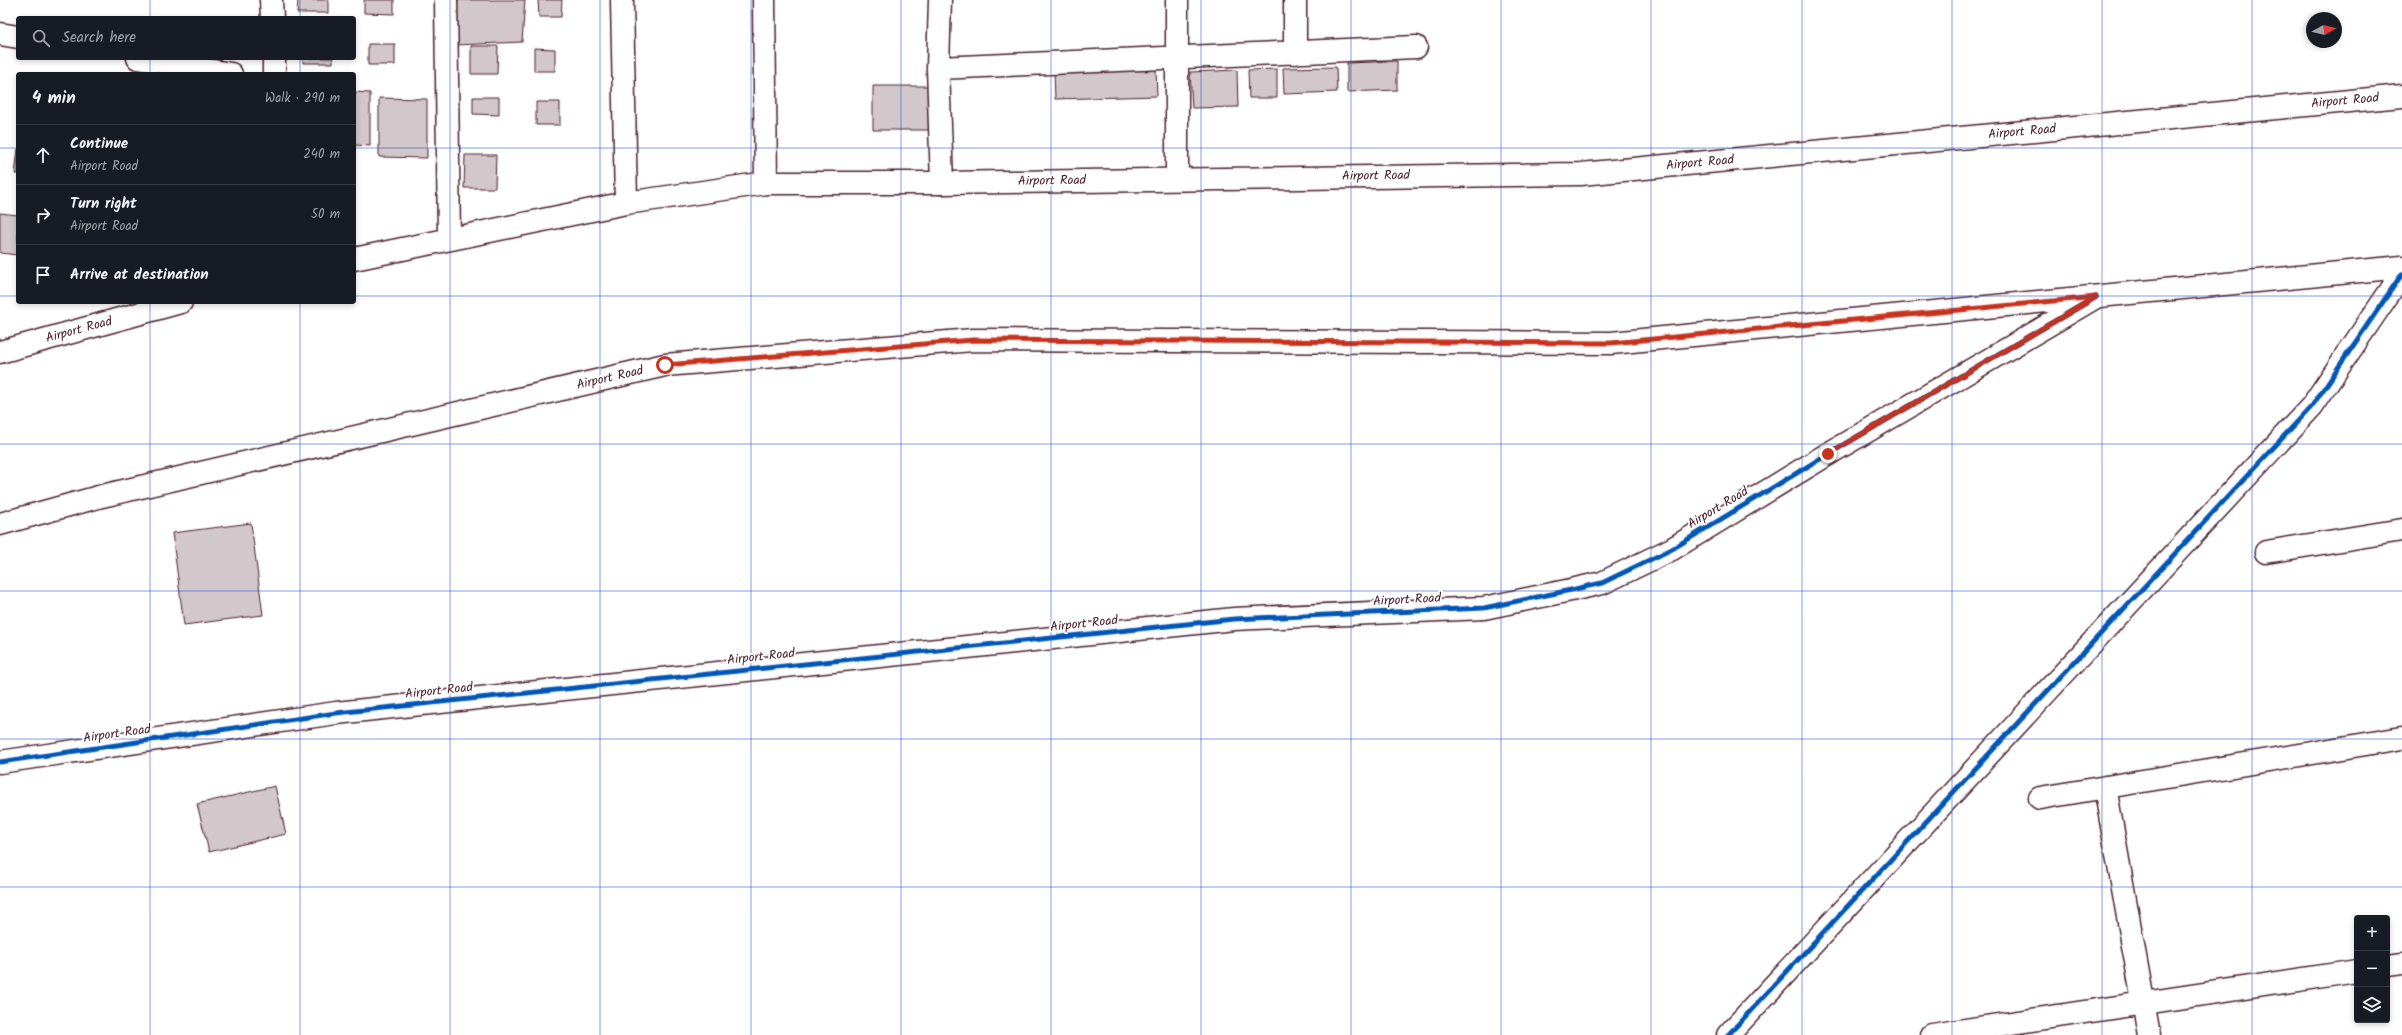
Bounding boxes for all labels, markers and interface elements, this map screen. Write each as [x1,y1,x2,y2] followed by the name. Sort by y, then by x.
[2306,12,2342,48] north arrow
[16,16,356,60] search box
[62,26,136,50] text: Search here
[30,27,52,49] icon: search
[32,85,76,112] text: 4 min
[265,88,340,109] text: Walk · 290 m
[2310,88,2380,114] street label: Airport Road
[1987,119,2057,145] street label: Airport Road
[70,132,128,156] text: Continue
[32,144,54,166] icon: ahead
[303,144,340,165] text: 240 m
[1665,150,1735,176] street label: Airport Road
[70,156,138,177] text: Airport Road
[1342,165,1411,187] street label: Airport Road
[1018,170,1087,192] street label: Airport Road
[70,192,137,216] text: Turn right
[32,204,54,226] icon: right
[311,204,340,225] text: 50 m
[70,216,138,237] text: Airport Road
[70,263,209,287] text: Arrive at destination
[32,264,54,286] icon: arrive
[43,311,115,349] street label: Airport Road
[656,356,674,374] route start
[574,360,646,396] street label: Airport Road
[1819,445,1837,463] route end
[1683,481,1753,535] street label: Airport Road
[1372,588,1442,612] street label: Airport Road
[1049,610,1119,638] street label: Airport Road
[726,643,796,671] street label: Airport Road
[404,677,474,705] street label: Airport Road
[82,719,153,749] street label: Airport Road
[2354,915,2390,1023] map controls
[2354,915,2390,951] button: +
[2354,951,2390,987] button: −
[2354,987,2390,1023] button: layers

